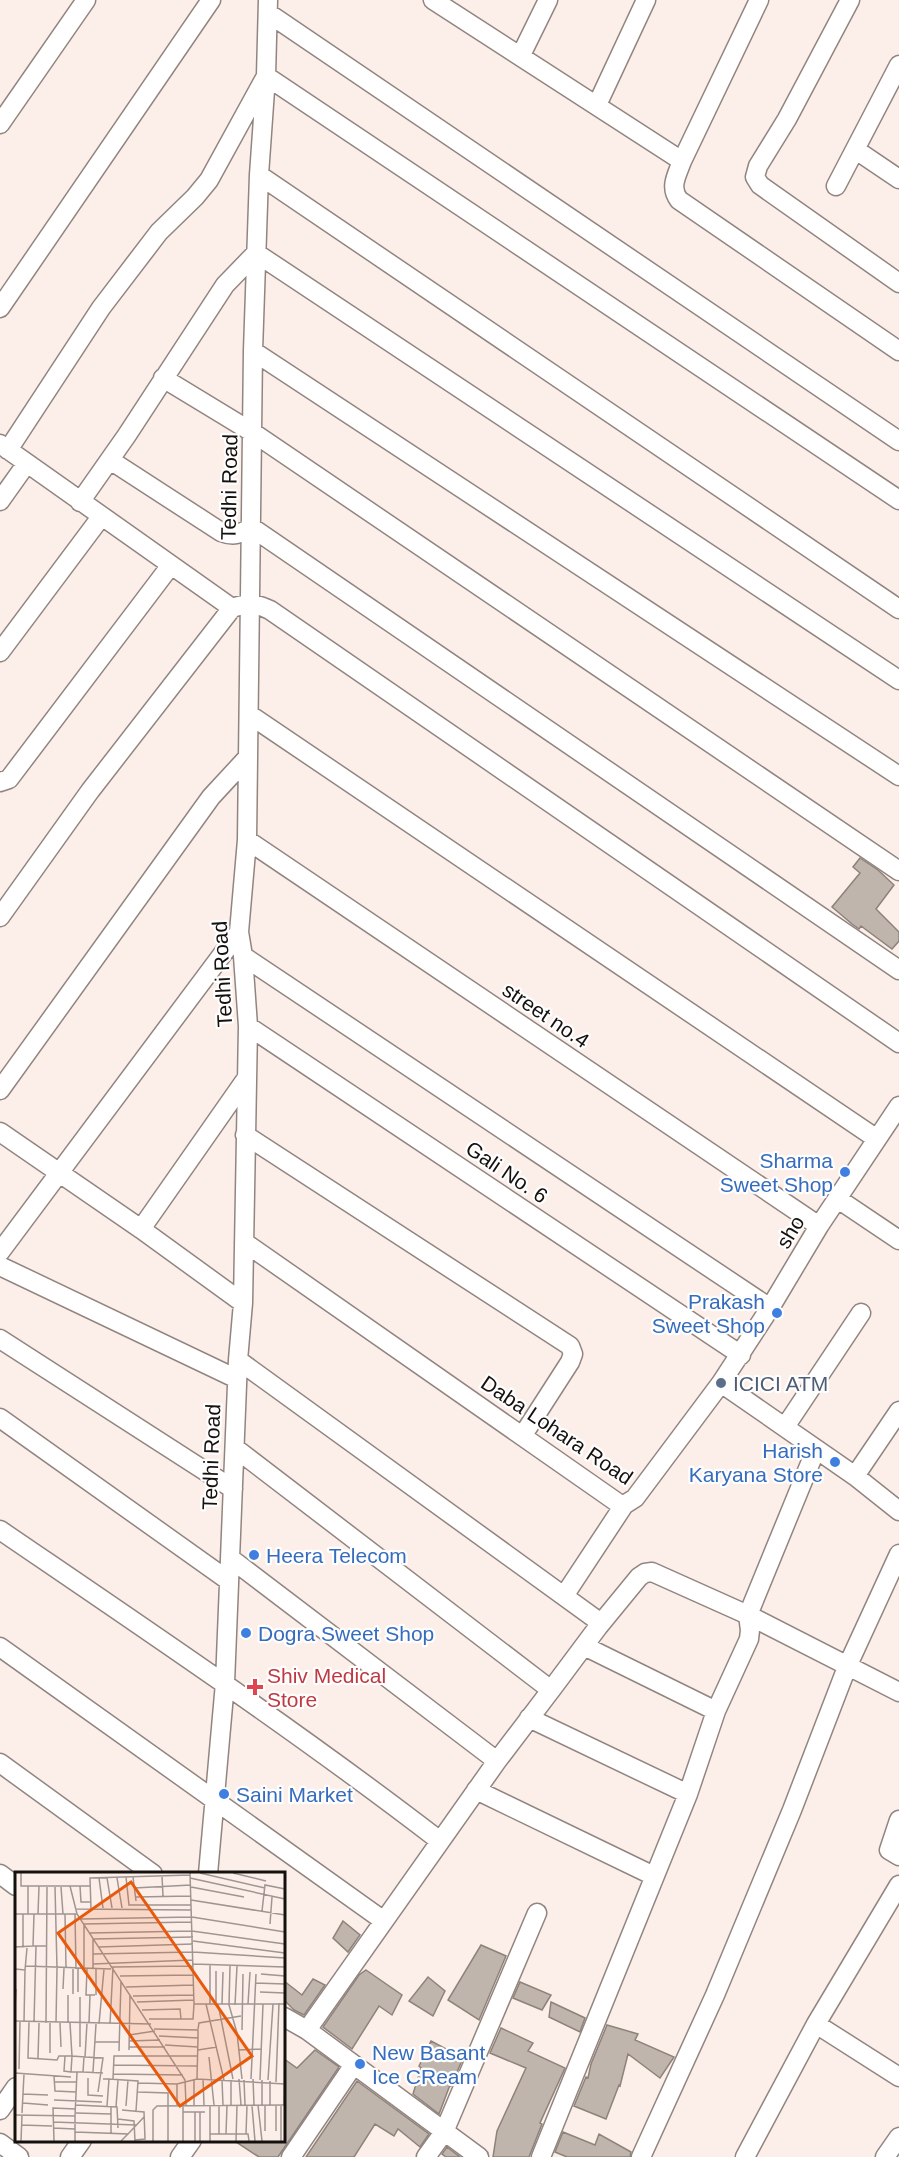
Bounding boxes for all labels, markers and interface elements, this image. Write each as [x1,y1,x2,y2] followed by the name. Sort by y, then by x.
[217,434,241,540] street label: Tedhi Road
[208,920,236,1028] street label: Tedhi Road
[498,978,594,1052] street label: street no.4
[462,1136,552,1208] street label: Gali No. 6
[720,1149,833,1196] place label: Sharma Sweet Shop
[838,1165,852,1179] marker: Sharma Sweet Shop
[771,1212,809,1252] street label: sho
[652,1290,765,1337] place label: Prakash Sweet Shop
[770,1306,784,1320] marker: Prakash Sweet Shop
[477,1371,637,1489] street label: Daba Lohara Road
[733,1372,828,1395] place label: ICICI ATM
[714,1376,728,1390] marker: ICICI ATM
[198,1404,224,1510] street label: Tedhi Road
[689,1439,823,1486] place label: Harish Karyana Store
[828,1455,842,1469] marker: Harish Karyana Store
[266,1544,407,1567] place label: Heera Telecom
[247,1548,261,1562] marker: Heera Telecom
[258,1622,434,1645] place label: Dogra Sweet Shop
[239,1626,253,1640] marker: Dogra Sweet Shop
[267,1664,386,1711] place label: Shiv Medical Store
[248,1680,262,1694] marker: Shiv Medical Store
[236,1783,353,1806] place label: Saini Market
[217,1787,231,1801] marker: Saini Market
[15,1872,285,2142] inset map
[372,2041,485,2088] place label: New Basant Ice CReam
[353,2057,367,2071] marker: New Basant Ice CReam

